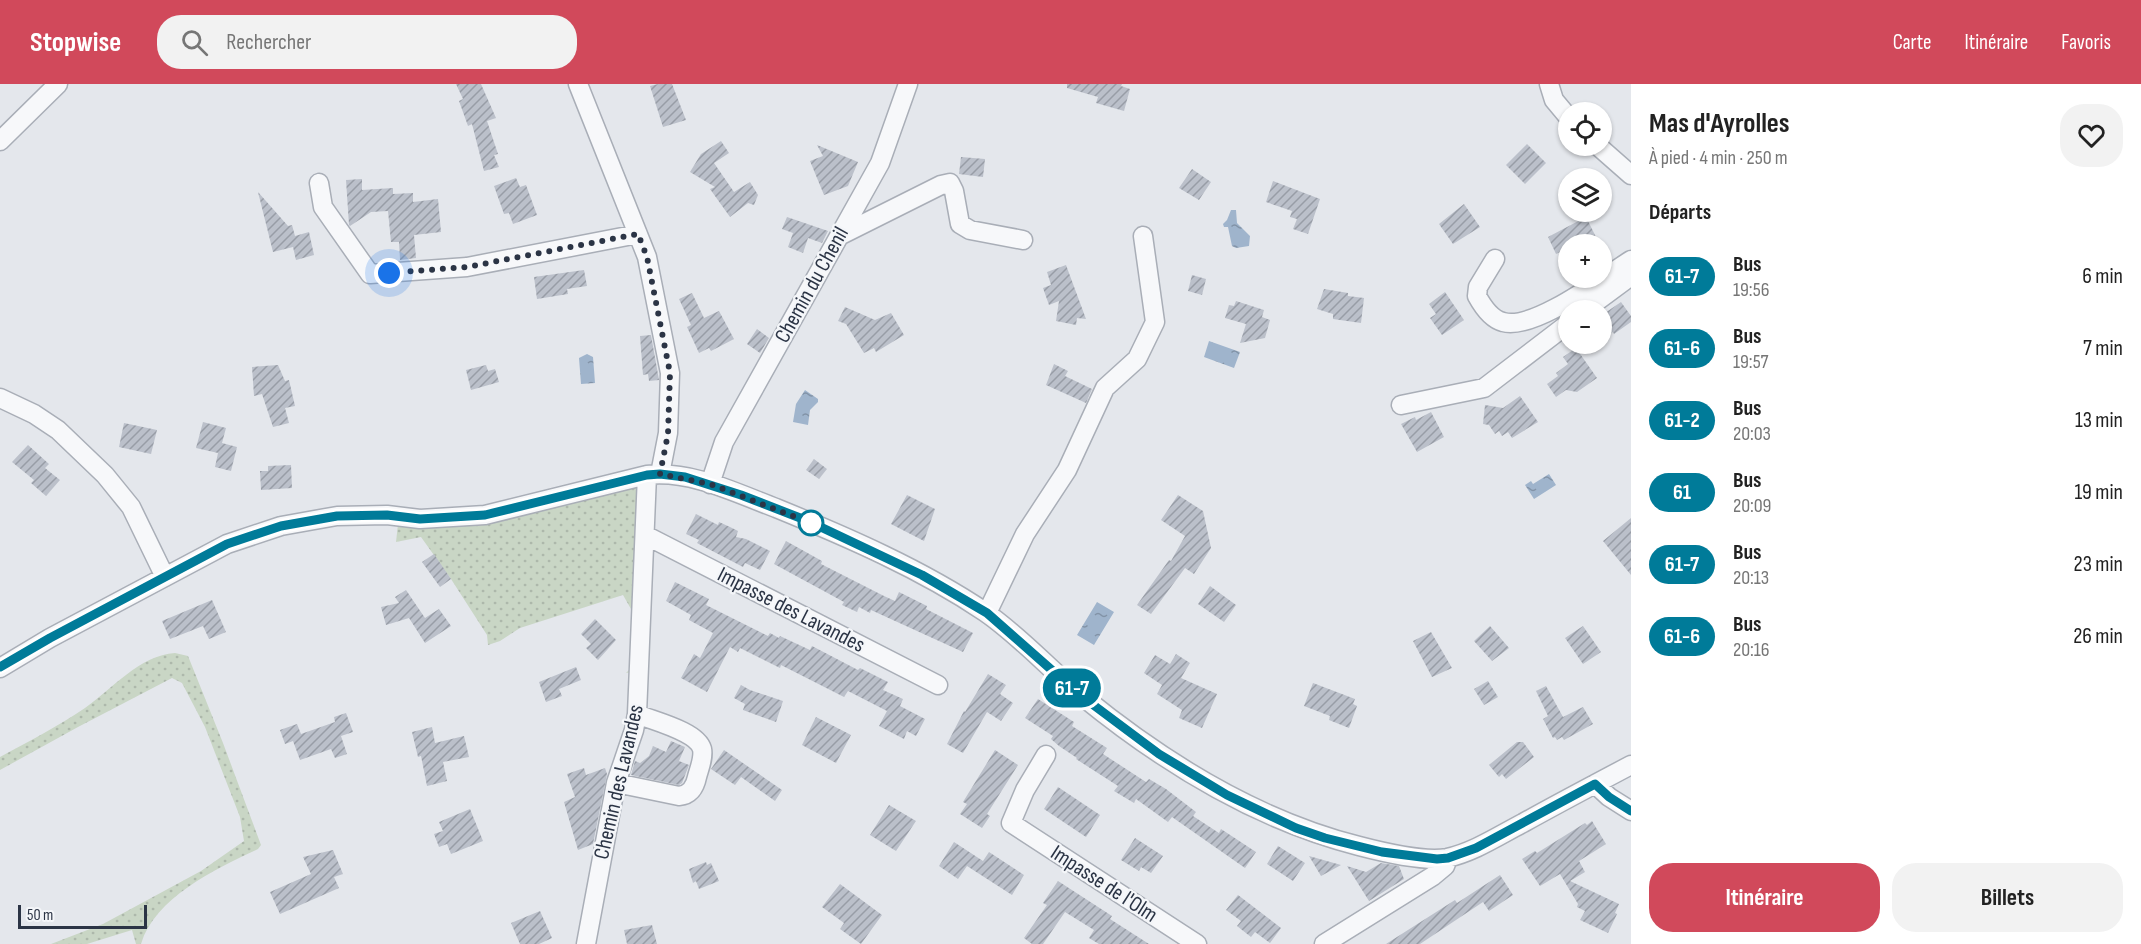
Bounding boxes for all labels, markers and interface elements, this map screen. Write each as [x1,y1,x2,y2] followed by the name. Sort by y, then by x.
[157,15,577,69] search box
[30,26,121,59] text: Stopwise
[178,26,211,59] icon: search
[226,29,311,56] text: Rechercher
[1893,30,1932,55] text: Carte
[1965,30,2028,55] text: Itinéraire
[2061,30,2111,55] text: Favoris
[1558,102,1612,354] map controls
[1558,102,1612,156] button: locate
[2060,104,2123,167] button: heart
[1649,107,1790,140] text: Mas d'Ayrolles
[1649,146,1788,170] text: À pied · 4 min · 250 m
[1558,168,1612,222] button: layers
[1649,199,1711,226] text: Départs
[769,222,855,348] street label: Chemin du Chenil
[1558,234,1612,288] button: +
[1733,251,1762,278] text: Bus
[374,258,404,288] your location
[2082,263,2123,290] text: 6 min
[1665,264,1699,289] text: 61-7
[1733,278,1769,302] text: 19:56
[1558,300,1612,354] button: −
[1733,323,1762,350] text: Bus
[2083,335,2123,362] text: 7 min
[1664,336,1700,361] text: 61-6
[1733,350,1769,374] text: 19:57
[1733,395,1762,422] text: Bus
[2075,407,2123,434] text: 13 min
[1664,408,1700,433] text: 61-2
[1733,422,1771,446] text: 20:03
[1733,467,1762,494] text: Bus
[2074,479,2123,506] text: 19 min
[1673,480,1691,505] text: 61
[1733,494,1771,518] text: 20:09
[798,510,824,536] unlabelled marker
[1733,539,1762,566] text: Bus
[2074,551,2123,578] text: 23 min
[1665,552,1699,577] text: 61-7
[713,561,869,659] street label: Impasse des Lavandes
[1733,566,1769,590] text: 20:13
[1733,611,1762,638] text: Bus
[2073,623,2123,650] text: 26 min
[1664,624,1700,649] text: 61-6
[1733,638,1769,662] text: 20:16
[1030,668,1114,708] line badge: 61-7
[1055,676,1089,701] text: 61-7
[588,702,650,862] street label: Chemin des Lavandes
[1045,839,1163,929] street label: Impasse de l'Olm
[1649,863,1880,932] button: Itinéraire
[1892,863,2123,932] button: Billets
[18,902,147,930] scale bar
[27,906,53,925] text: 50 m

